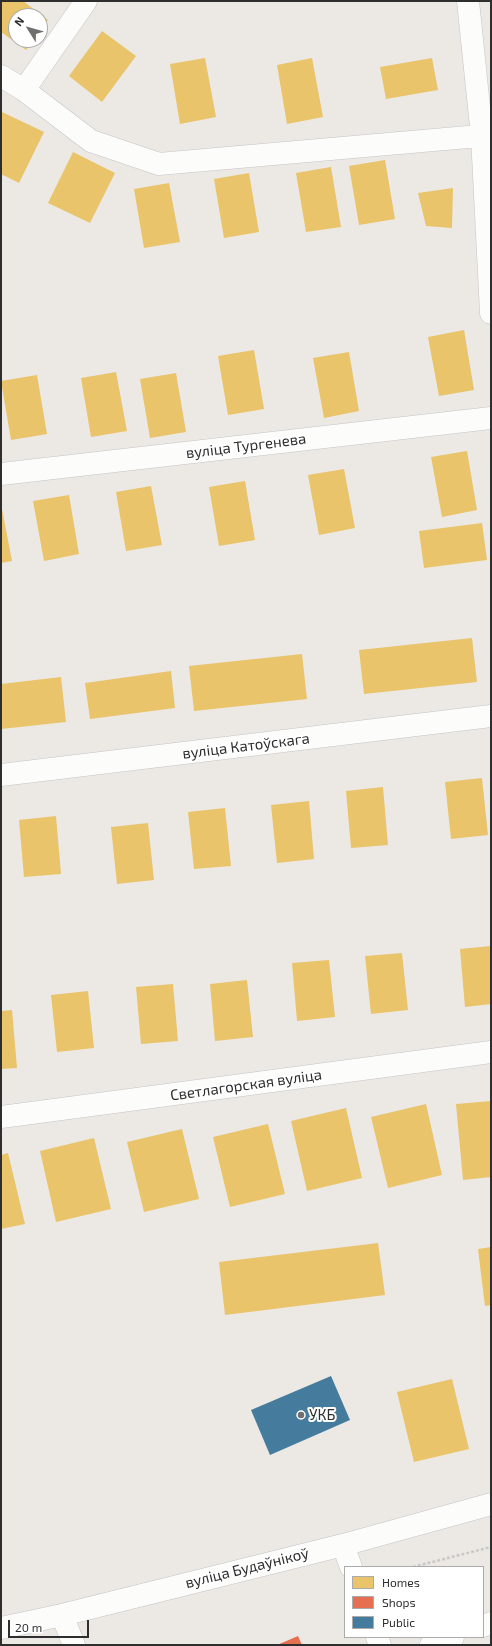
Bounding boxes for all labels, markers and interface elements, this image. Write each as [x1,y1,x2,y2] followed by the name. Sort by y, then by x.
[8,8,48,48] north arrow
[11,14,26,28] text: N
[185,430,307,462] street label: вуліца Тургенева
[181,729,311,763] street label: вуліца Катоўскага
[169,1065,323,1105] street label: Светлагорская вуліца
[309,1406,335,1424] place label: УКБ
[296,1410,306,1420] marker: УКБ
[183,1544,311,1592] street label: вуліца Будаўнікоў
[344,1566,484,1638] legend
[382,1575,420,1589] text: Homes
[382,1595,416,1609] text: Shops
[10,1612,91,1638] scale bar
[382,1615,415,1629] text: Public
[15,1620,42,1634] text: 20 m

